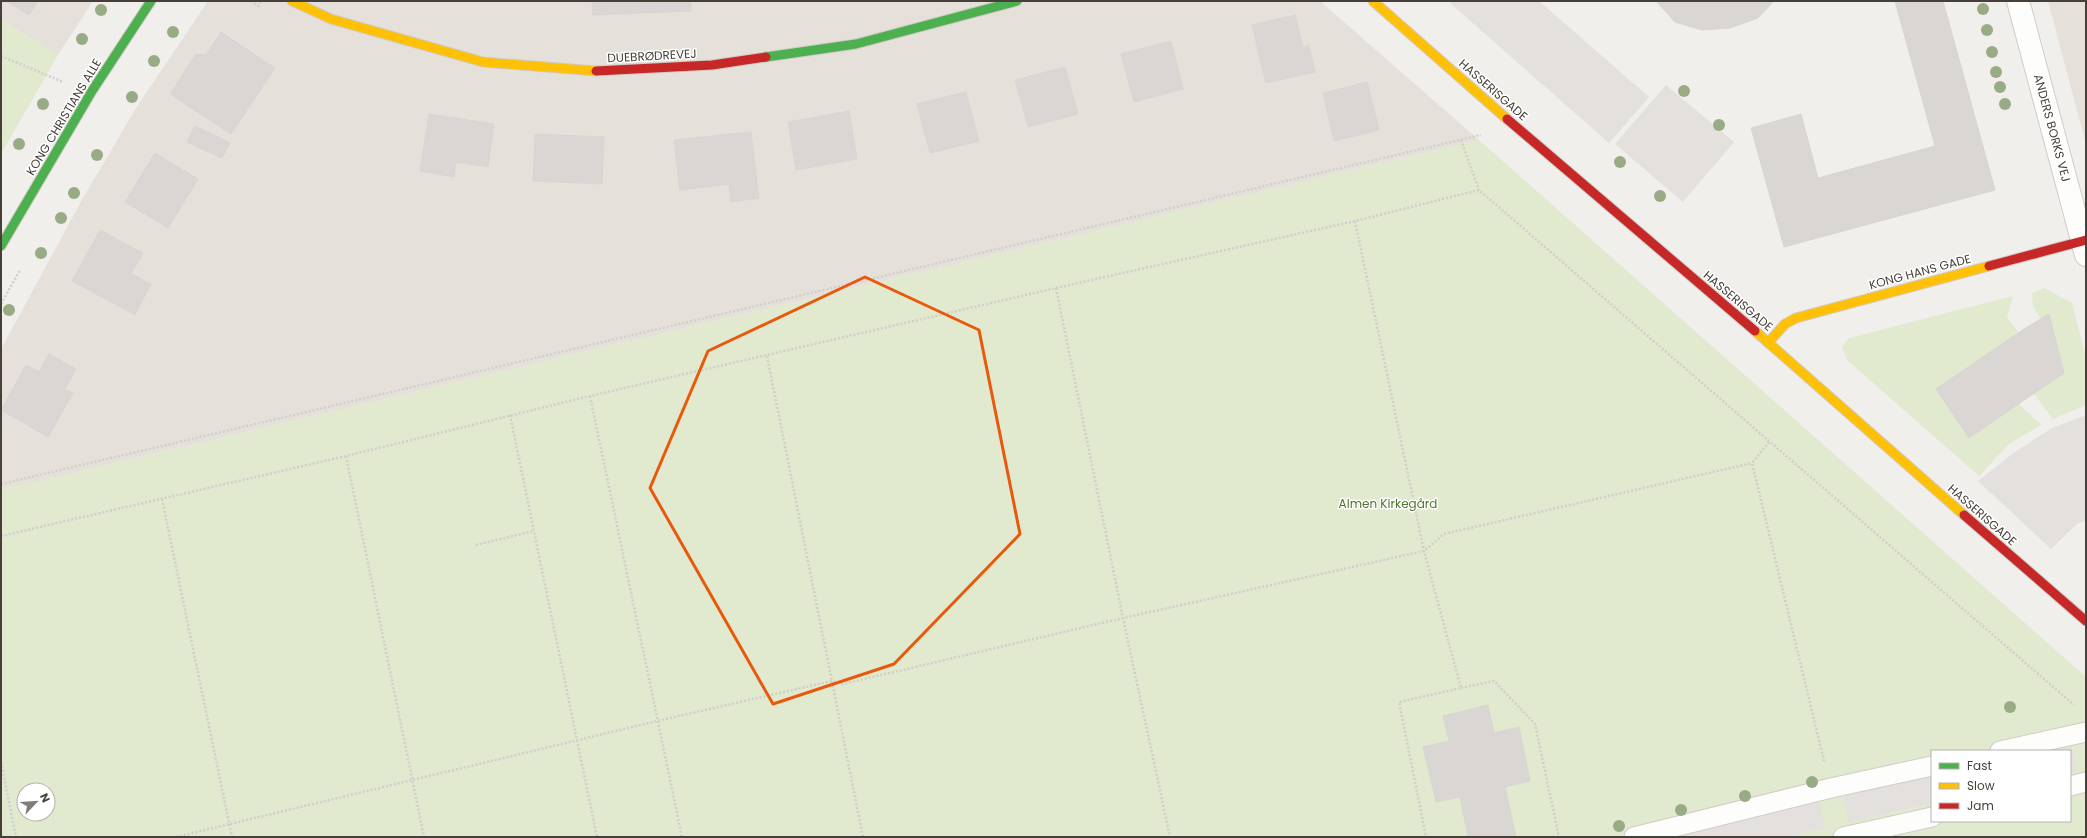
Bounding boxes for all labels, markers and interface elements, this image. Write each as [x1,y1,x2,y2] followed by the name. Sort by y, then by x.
[607,45,697,66] street label: DUEBRØDREVEJ
[22,55,105,178] street label: KONG CHRISTIANS ALLE
[1455,55,1531,124] street label: HASSERISGADE
[2030,72,2075,184] street label: ANDERS BORKS VEJ
[1867,250,1973,293] street label: KONG HANS GADE
[1700,266,1777,335] street label: HASSERISGADE
[1944,480,2020,549] street label: HASSERISGADE
[1339,495,1437,512] park label: Almen Kirkegård
[1931,750,2071,822] legend
[1967,757,1992,774] text: Fast
[1967,777,1995,794] text: Slow
[16,782,56,822] north arrow
[36,791,54,805] text: N
[1967,797,1994,814] text: Jam

